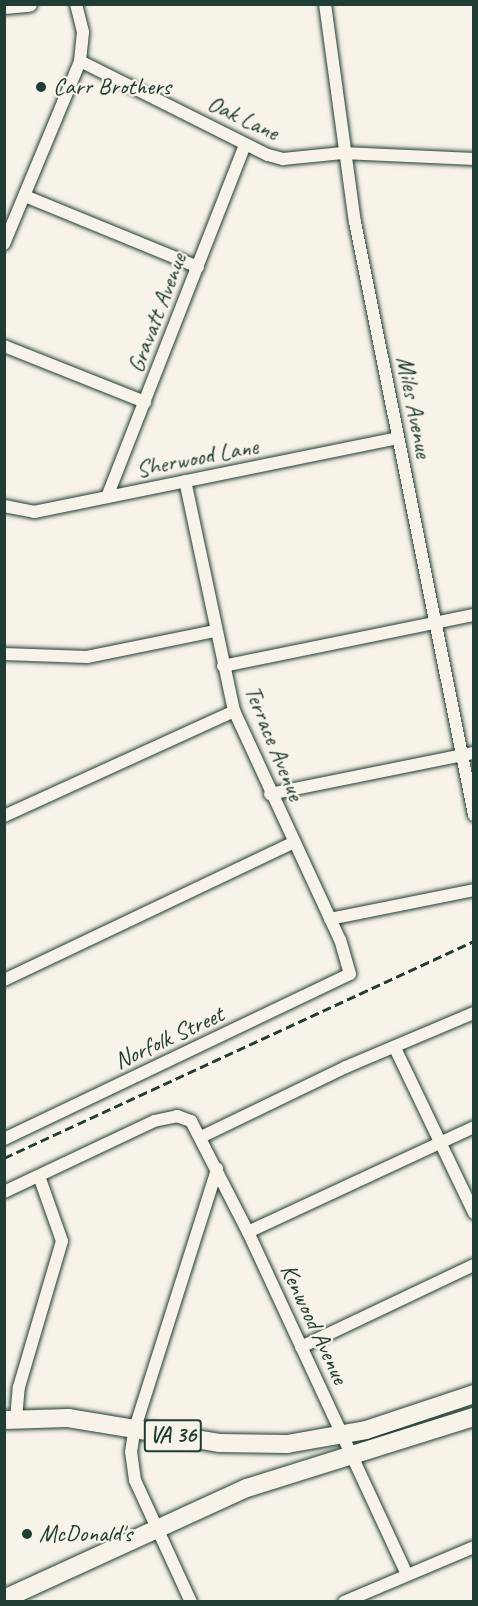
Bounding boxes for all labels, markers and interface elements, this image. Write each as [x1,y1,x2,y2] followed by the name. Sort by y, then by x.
[53,73,171,101] place label: Carr Brothers
[34,80,48,94] marker: Carr Brothers
[202,89,284,147] street label: Oak Lane
[121,249,193,377] street label: Gravatt Avenue
[390,354,438,460] street label: Miles Avenue
[134,432,260,484] street label: Sherwood Lane
[238,681,310,805] street label: Terrace Avenue
[110,1000,228,1076] street label: Norfolk Street
[274,1259,354,1389] street label: Kenwood Avenue
[143,1417,203,1455] road number: VA 36
[39,1520,132,1548] place label: McDonald's
[20,1527,34,1541] marker: McDonald's

